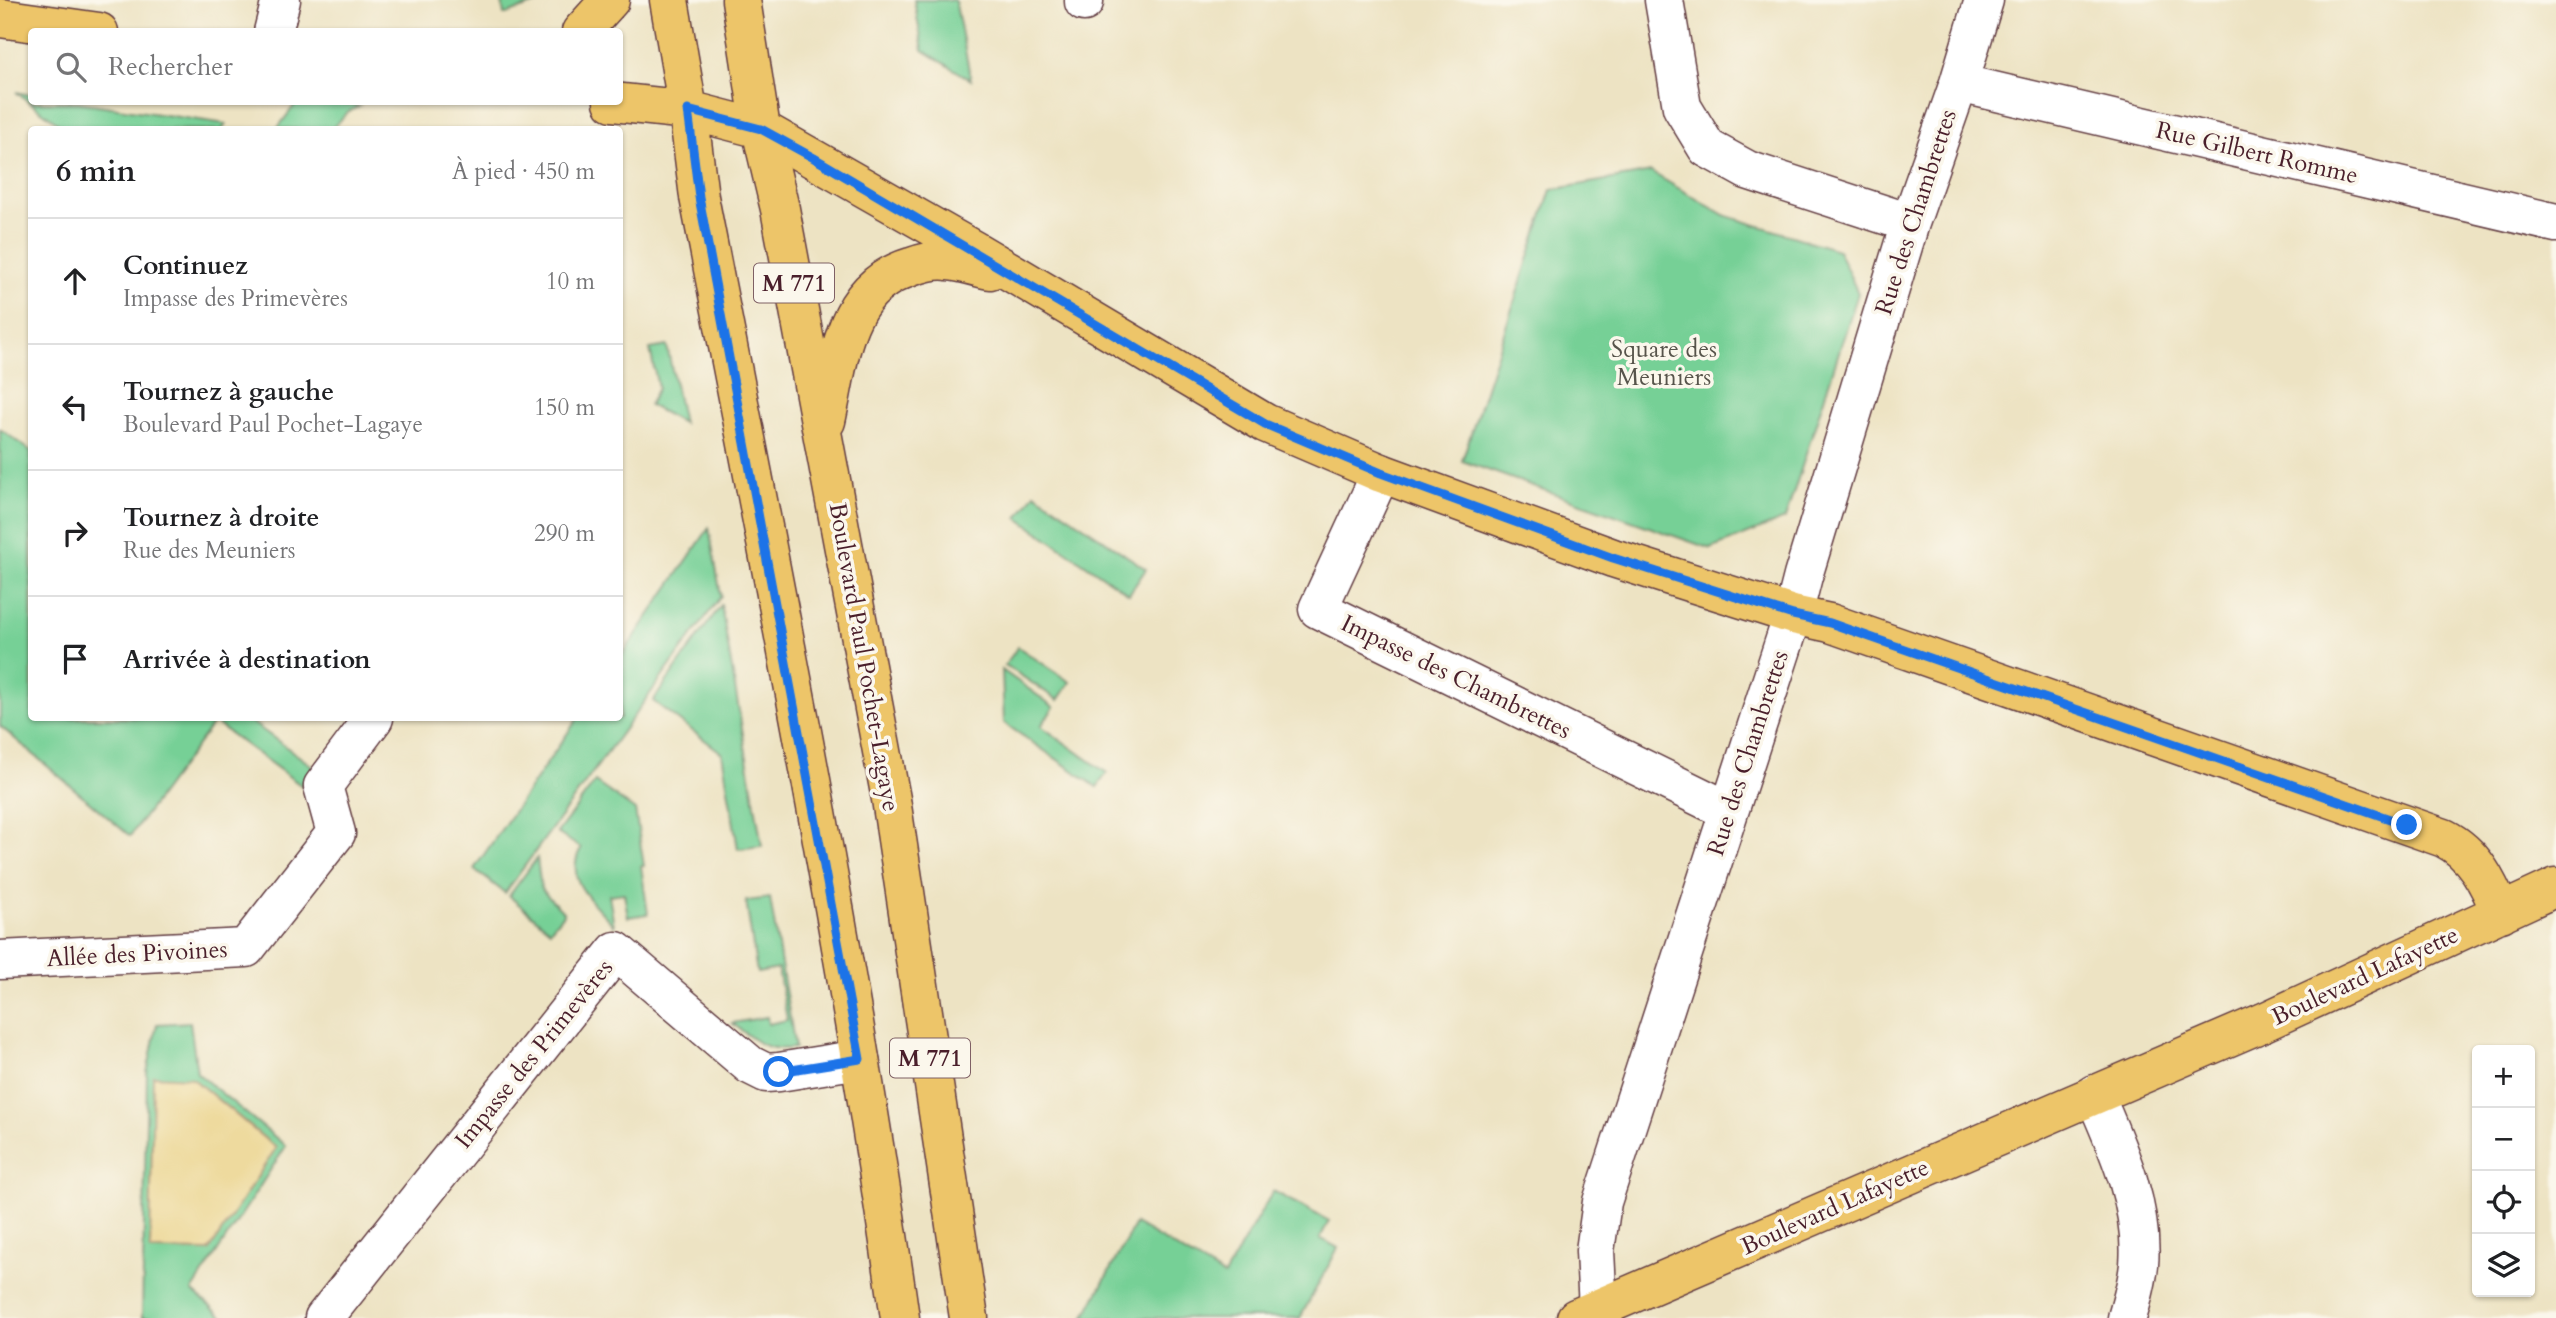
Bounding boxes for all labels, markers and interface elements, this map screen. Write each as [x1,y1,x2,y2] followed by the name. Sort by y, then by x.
[28,28,623,105] search box
[52,48,90,86] icon: search
[108,49,233,84] text: Rechercher
[1867,105,1965,319] street label: Rue des Chambrettes
[2153,114,2361,192] street label: Rue Gilbert Romme
[56,151,136,192] text: 6 min
[452,156,595,187] text: À pied · 450 m
[123,248,248,283] text: Continuez
[56,262,94,300] icon: ahead
[754,264,834,302] road number: M 771
[546,266,595,297] text: 10 m
[123,283,348,314] text: Impasse des Primevères
[1611,333,1717,394] park label: Square des Meuniers
[123,374,334,409] text: Tournez à gauche
[56,388,94,426] icon: left
[534,392,595,423] text: 150 m
[123,409,423,440] text: Boulevard Paul Pochet-Lagaye
[123,500,319,535] text: Tournez à droite
[821,500,907,814] street label: Boulevard Paul Pochet-Lagaye
[56,514,94,552] icon: right
[534,518,595,549] text: 290 m
[123,535,296,566] text: Rue des Meuniers
[1336,607,1576,747] street label: Impasse des Chambrettes
[56,640,94,678] icon: arrive
[123,642,371,677] text: Arrivée à destination
[1699,646,1797,860] street label: Rue des Chambrettes
[2391,809,2422,840] route end
[2266,918,2464,1034] street label: Boulevard Lafayette
[46,933,228,975] street label: Allée des Pivoines
[447,952,621,1156] street label: Impasse des Primevères
[890,1038,970,1078] road number: M 771
[2472,1045,2535,1297] map controls
[2472,1045,2535,1108] button: +
[763,1056,794,1087] route start
[2472,1108,2535,1171] button: −
[1736,1151,1934,1263] street label: Boulevard Lafayette
[2472,1171,2535,1234] button: locate
[2472,1234,2535,1297] button: layers

